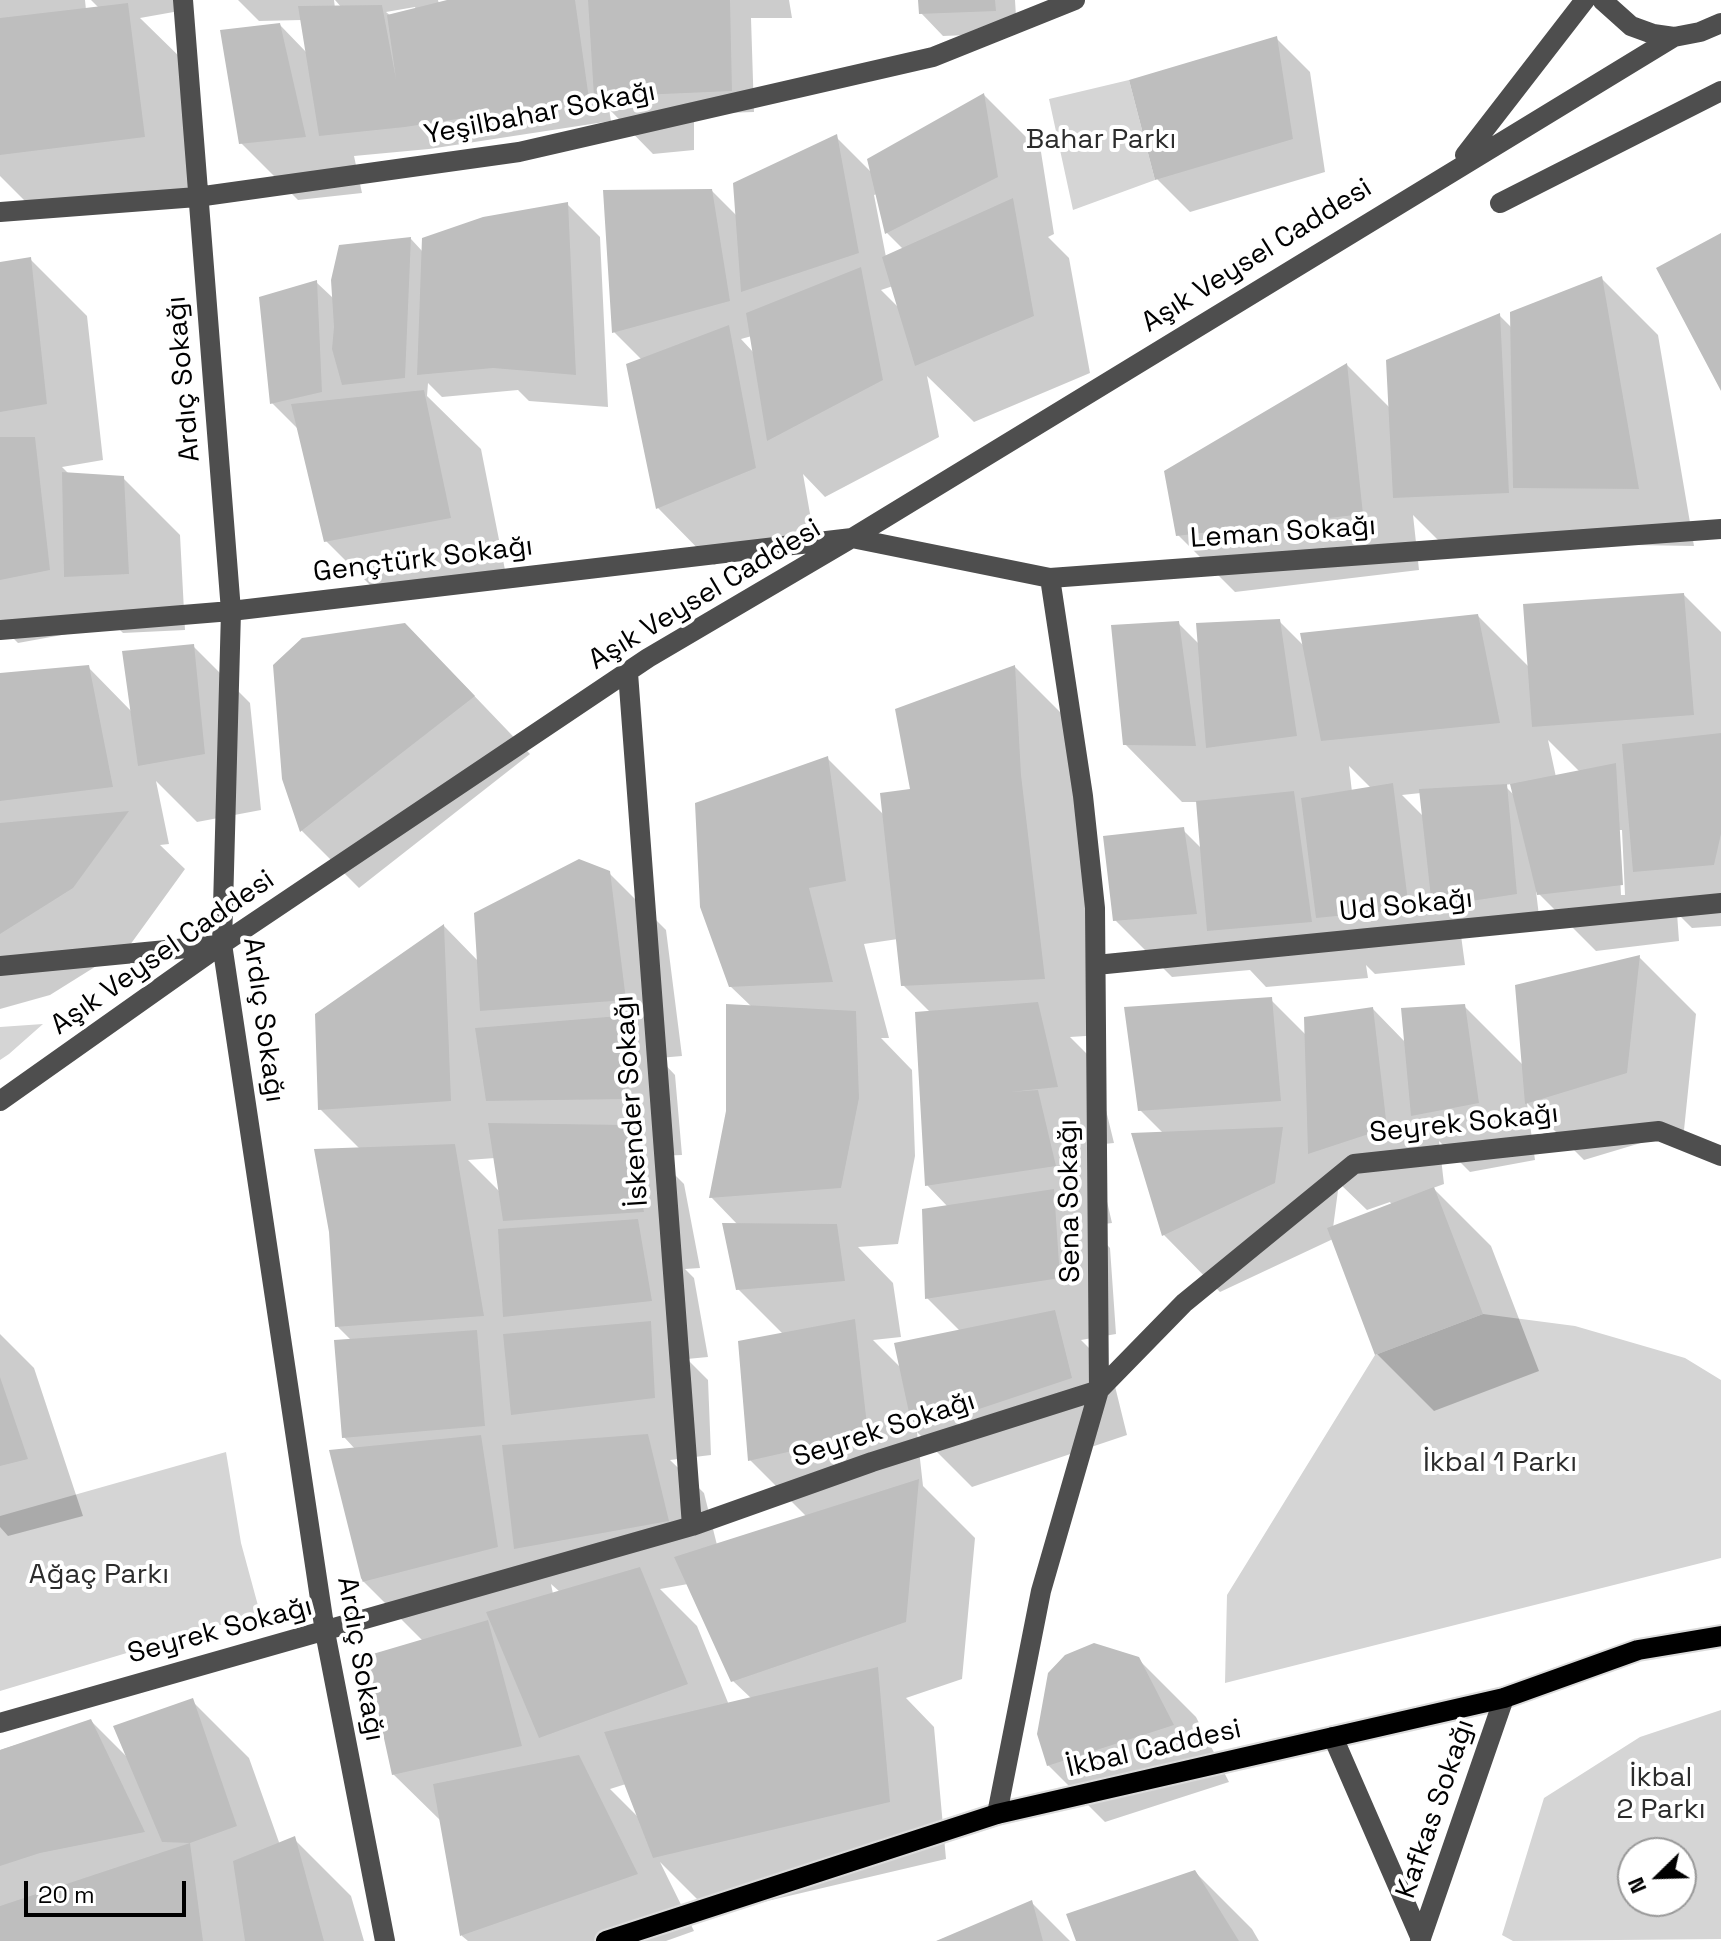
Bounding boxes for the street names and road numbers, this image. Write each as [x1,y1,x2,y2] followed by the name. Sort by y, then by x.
[422,75,658,153] street label: Yeşilbahar Sokağı
[1136,172,1378,340] street label: Aşık Veysel Caddesi
[160,295,208,463] street label: Ardıç Sokağı
[1189,510,1377,556] street label: Leman Sokağı
[583,512,827,678] street label: Aşık Veysel Caddesi
[311,530,535,590] street label: Gençtürk Sokağı
[45,863,281,1043] street label: Aşık Veysel Caddesi
[1338,882,1474,930] street label: Ud Sokağı
[235,935,291,1105] street label: Ardıç Sokağı
[608,994,656,1208] street label: İskender Sokağı
[1368,1097,1560,1151] street label: Seyrek Sokağı
[1052,1119,1088,1283] street label: Sena Sokağı
[789,1385,979,1475] street label: Seyrek Sokağı
[329,1574,391,1744] street label: Ardıç Sokağı
[124,1590,316,1672] street label: Seyrek Sokağı
[1063,1713,1245,1785] street label: İkbal Caddesi
[1390,1715,1482,1903] street label: Kafkas Sokağı

